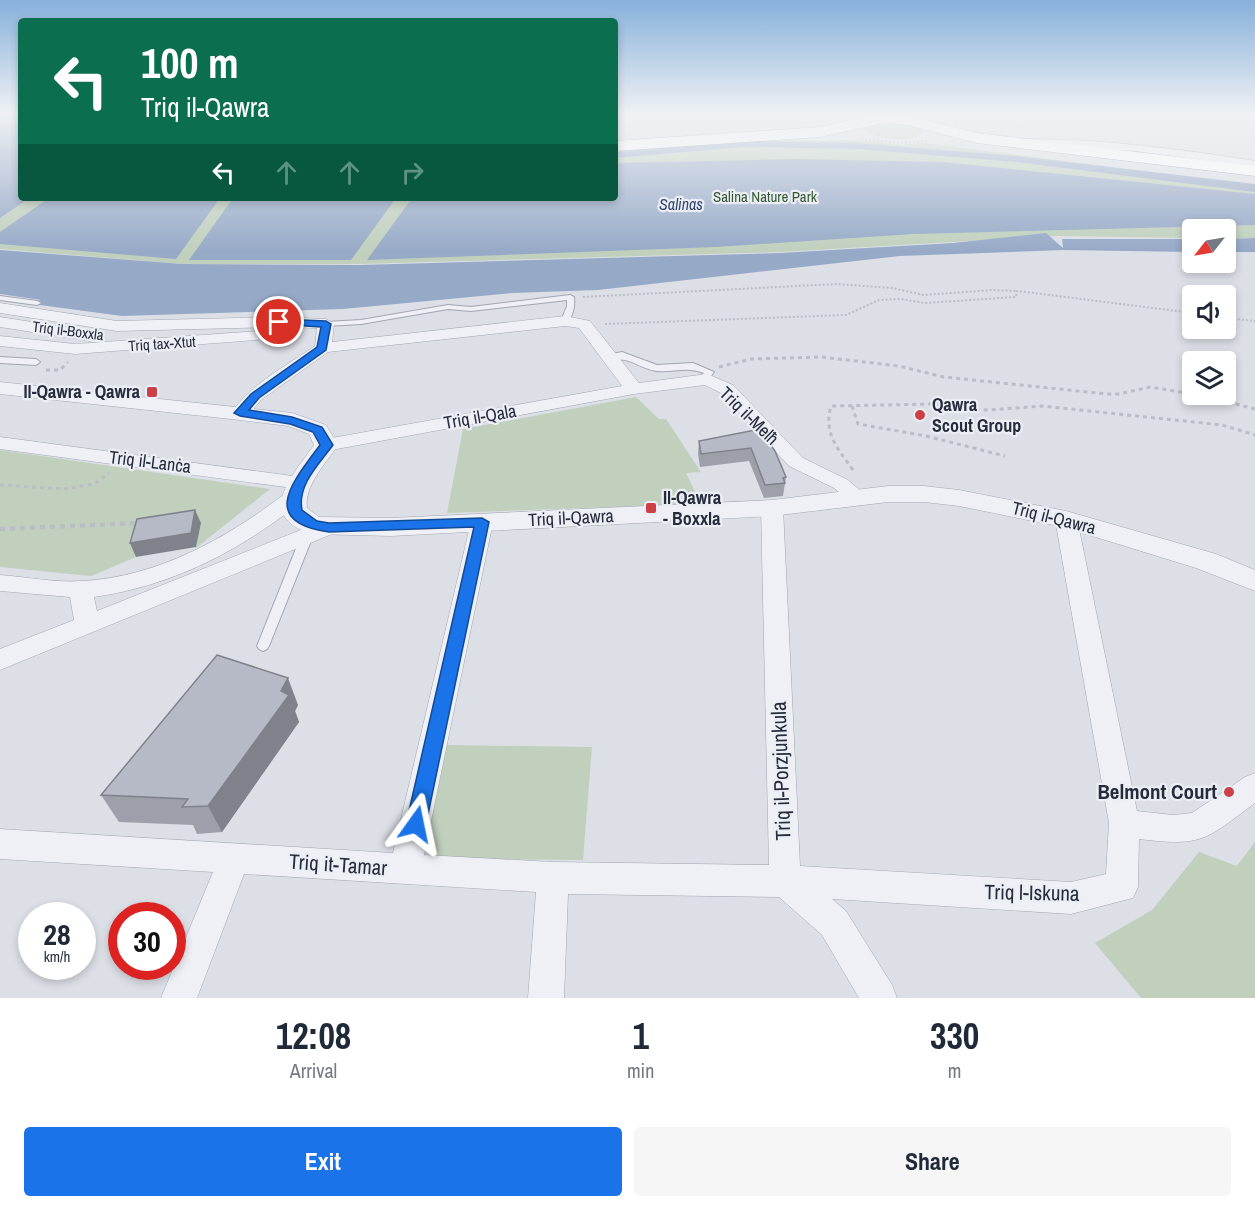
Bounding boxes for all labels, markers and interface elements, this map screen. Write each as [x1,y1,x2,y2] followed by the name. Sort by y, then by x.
[141,35,239,91] text: 100 m
[42,42,120,120] icon: left
[141,89,269,125] text: Triq il-Qawra
[207,156,240,189] icon: left
[270,156,303,189] icon: ahead
[333,156,366,189] icon: ahead
[396,156,429,189] icon: right
[713,186,818,207] park label: Salina Nature Park
[659,193,703,215] water label: Salinas
[1182,219,1236,273] north arrow
[1182,219,1236,405] map controls
[1182,285,1236,339] button: sound
[253,296,304,347] pin
[262,305,295,338] icon: arrive
[31,316,105,345] street label: Triq il-Boxxla
[128,331,197,356] street label: Triq tax-Xtut
[1182,351,1236,405] button: layers
[24,379,141,404] place label: Il-Qawra - Qawra
[714,381,785,450] street label: Triq il-Melħ
[145,385,159,399] marker: Il-Qawra - Qawra
[932,392,1021,438] place label: Qawra Scout Group
[442,398,518,435] street label: Triq il-Qala
[913,408,927,422] marker: Qawra Scout Group
[108,444,192,479] street label: Triq il-Lanċa
[663,485,722,531] place label: Il-Qawra - Boxxla
[1010,495,1099,540] street label: Triq il-Qawra
[644,501,658,515] marker: Il-Qawra - Boxxla
[528,503,614,532] street label: Triq il-Qawra
[764,701,797,841] street label: Triq il-Porzjunkula
[1097,777,1217,806] place label: Belmont Court
[1222,785,1236,799] marker: Belmont Court
[384,792,448,856] position arrow
[288,847,388,882] street label: Triq it-Tamar
[984,877,1080,908] street label: Triq l-Iskuna
[108,902,186,980] speed limit sign: 30
[43,914,71,954] text: 28
[44,946,70,967] text: km/h
[276,1012,351,1060] text: 12:08
[632,1012,649,1060] text: 1
[930,1012,979,1060] text: 330
[290,1057,337,1084] text: Arrival
[627,1057,654,1084] text: min
[948,1057,961,1084] text: m
[24,1127,622,1196] button: Exit
[634,1127,1231,1196] button: Share

